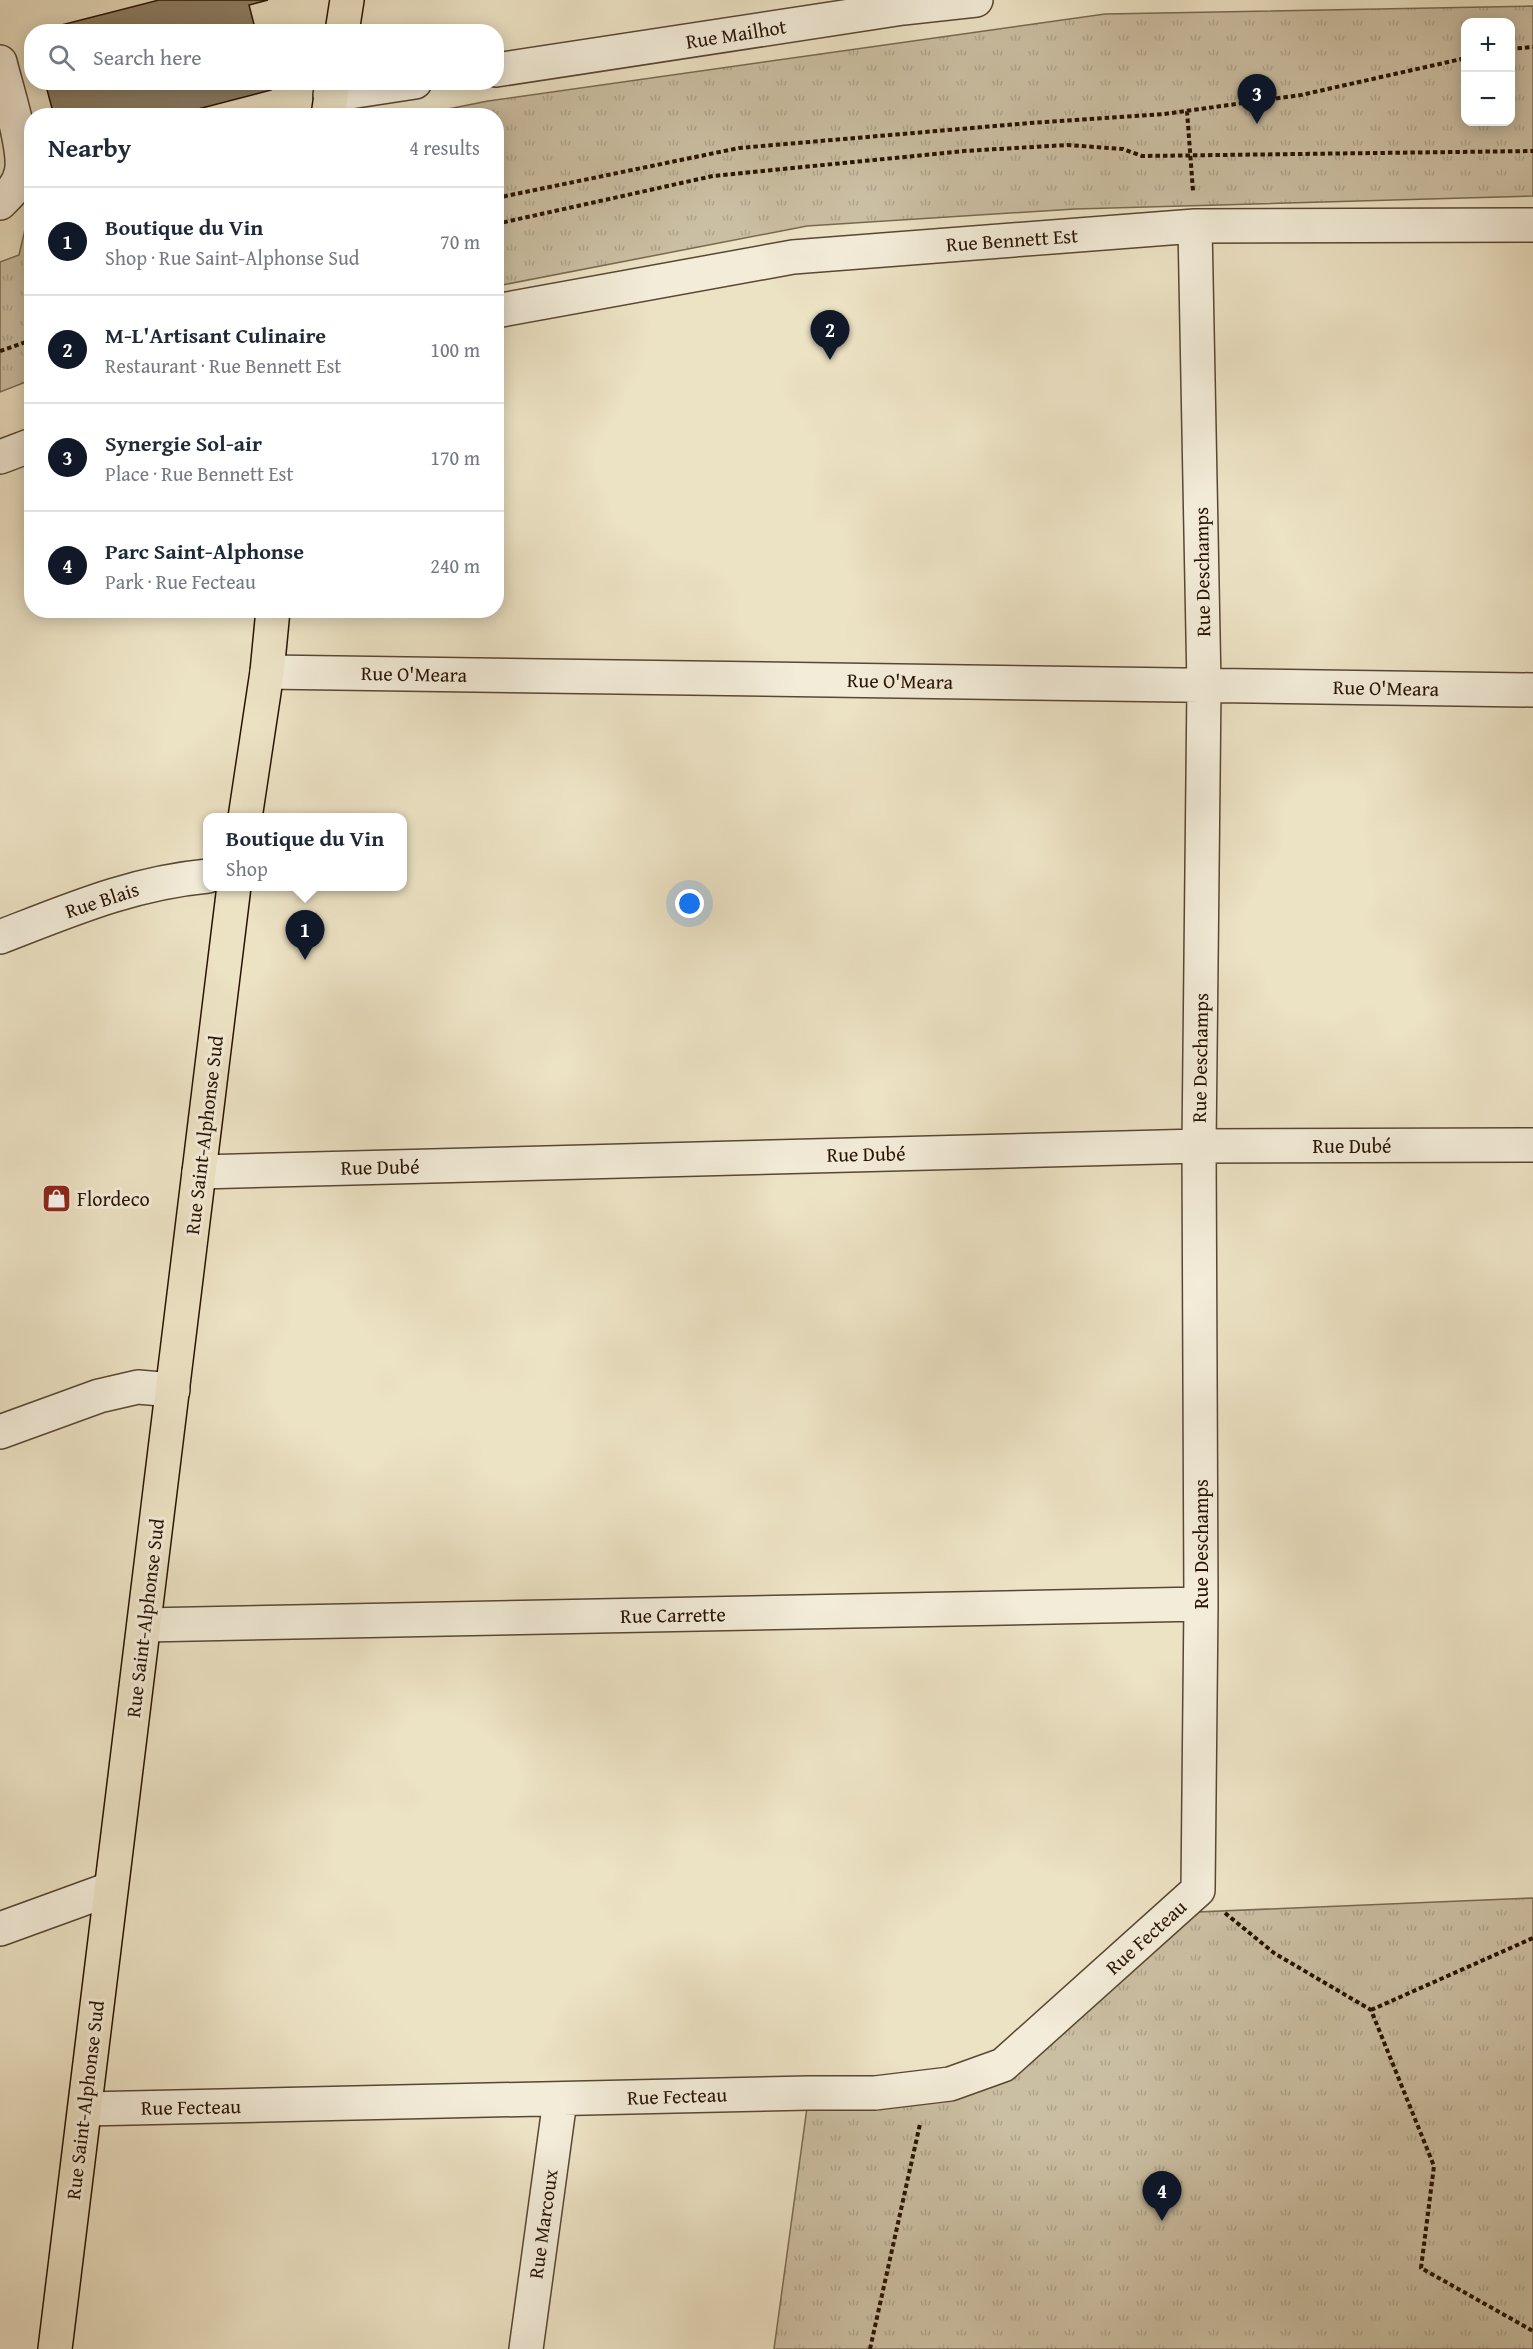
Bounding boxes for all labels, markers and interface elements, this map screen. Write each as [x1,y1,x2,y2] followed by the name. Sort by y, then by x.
[683,11,788,56] street label: Rue Mailhot
[1461,18,1515,126] map controls
[1461,18,1515,72] button: +
[24,24,504,90] search box
[45,41,78,74] icon: search
[93,41,202,73] text: Search here
[1461,72,1515,126] button: −
[1238,74,1276,124] pin: 3
[48,128,131,167] text: Nearby
[409,133,480,162] text: 4 results
[105,211,263,243] text: Boutique du Vin
[945,220,1079,259] street label: Rue Bennett Est
[62,227,73,256] text: 1
[440,227,480,256] text: 70 m
[105,243,359,272] text: Shop · Rue Saint-Alphonse Sud
[810,310,850,360] pin: 2
[105,319,326,351] text: M-L'Artisant Culinaire
[62,335,73,364] text: 2
[430,335,480,364] text: 100 m
[105,351,341,380] text: Restaurant · Rue Bennett Est
[105,427,262,459] text: Synergie Sol-air
[62,443,73,472] text: 3
[430,443,480,472] text: 170 m
[105,459,294,488] text: Place · Rue Bennett Est
[1186,507,1217,637] street label: Rue Deschamps
[105,535,304,567] text: Parc Saint-Alphonse
[62,551,73,580] text: 4
[430,551,480,580] text: 240 m
[105,567,256,596] text: Park · Rue Fecteau
[361,658,468,689] street label: Rue O'Meara
[847,665,954,696] street label: Rue O'Meara
[1333,672,1440,703] street label: Rue O'Meara
[203,813,407,891] popup
[226,822,384,854] text: Boutique du Vin
[226,854,268,883] text: Shop
[61,874,143,925] street label: Rue Blais
[675,889,704,918] your location
[286,910,324,960] pin: 1
[1184,993,1215,1123] street label: Rue Deschamps
[177,1033,230,1236] street label: Rue Saint-Alphonse Sud
[1313,1131,1391,1160] street label: Rue Dubé
[826,1138,906,1169] street label: Rue Dubé
[340,1151,420,1182] street label: Rue Dubé
[40,1183,72,1215] shop icon: Flordeco
[77,1184,150,1213] place label: Flordeco
[1186,1479,1215,1609] street label: Rue Deschamps
[118,1516,171,1719] street label: Rue Saint-Alphonse Sud
[620,1599,726,1630] street label: Rue Carrette
[1099,1892,1193,1981] street label: Rue Fecteau
[58,1998,111,2201] street label: Rue Saint-Alphonse Sud
[626,2079,728,2112] street label: Rue Fecteau
[141,2091,241,2122] street label: Rue Fecteau
[520,2167,565,2280] street label: Rue Marcoux
[1142,2172,1182,2221] pin: 4

